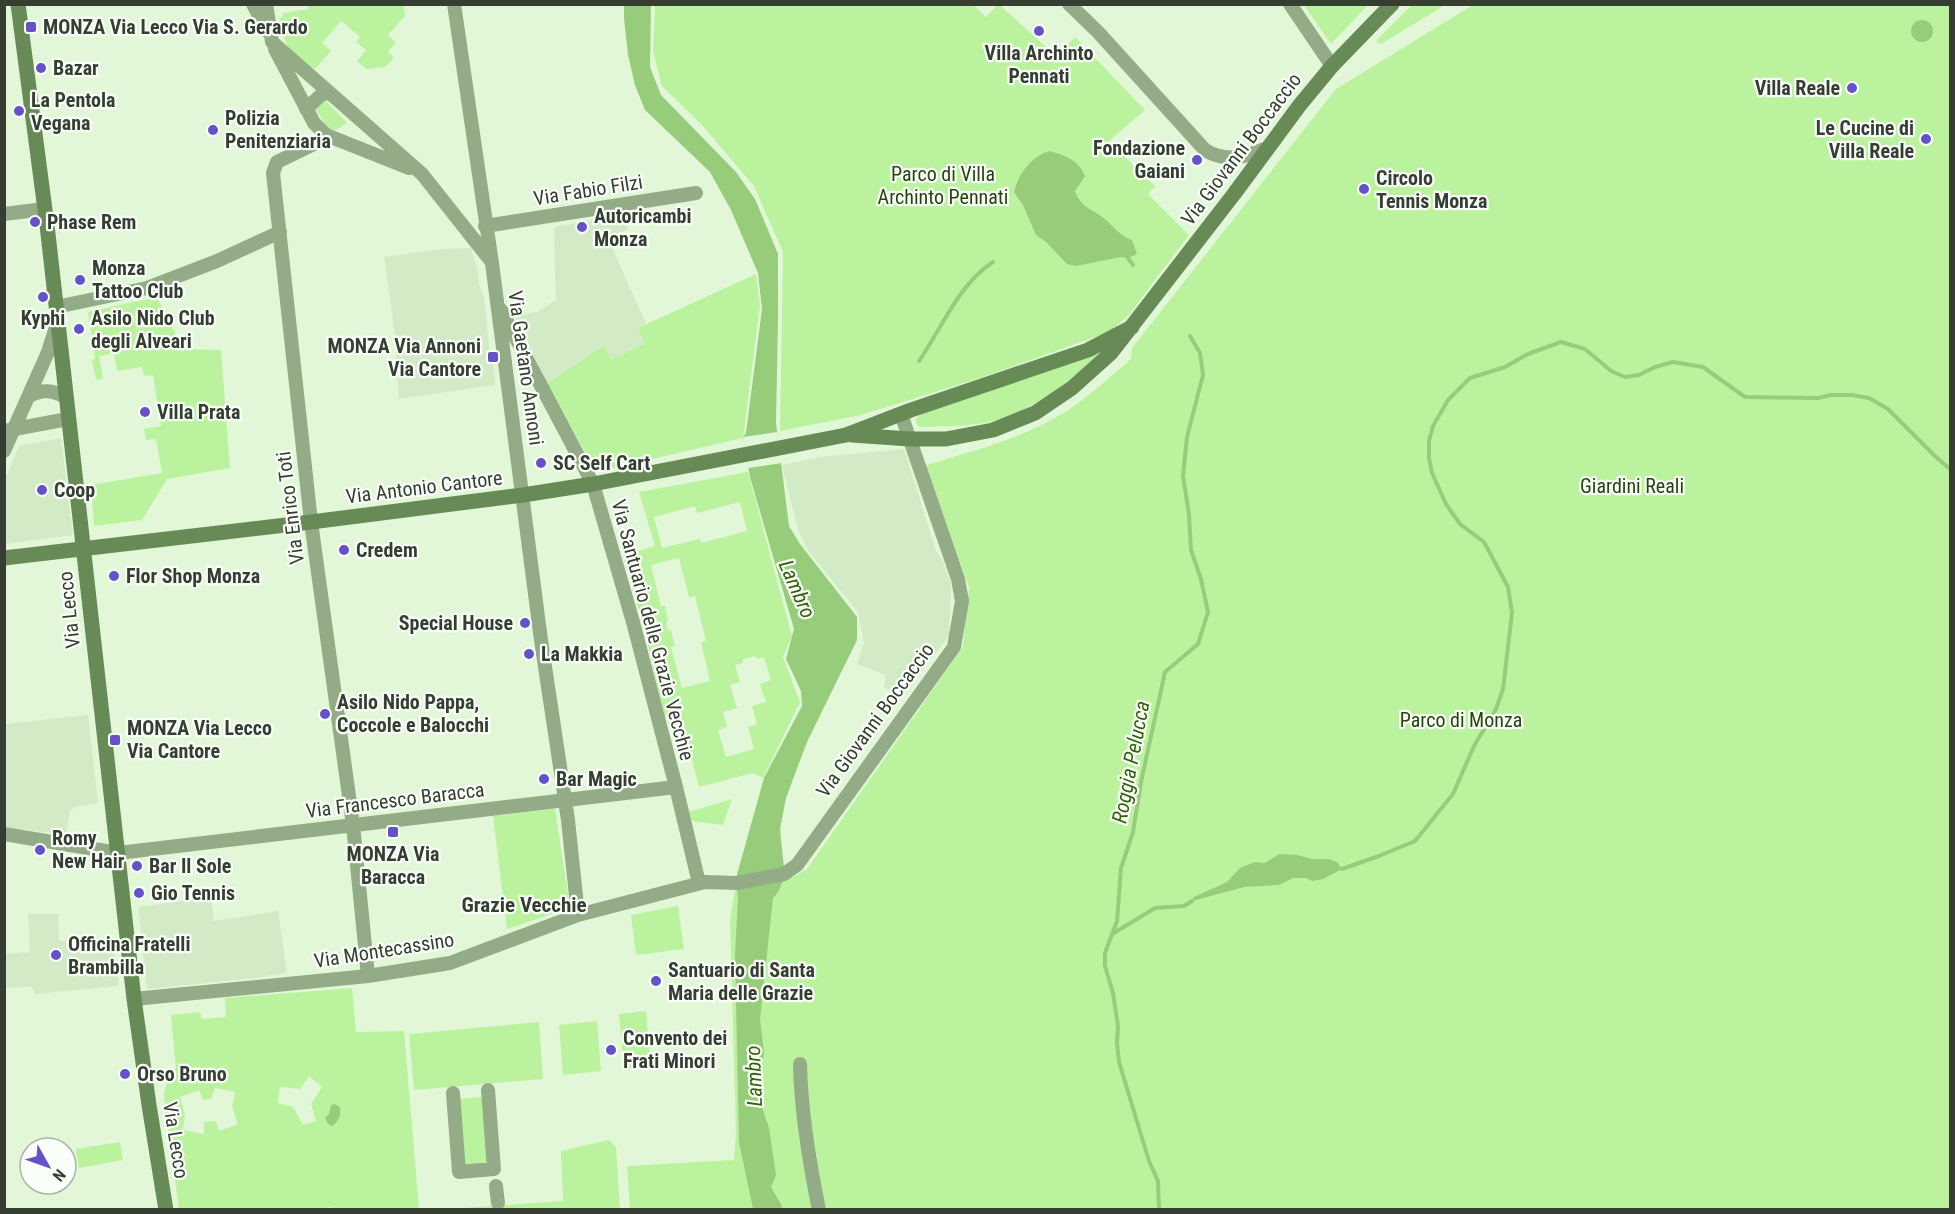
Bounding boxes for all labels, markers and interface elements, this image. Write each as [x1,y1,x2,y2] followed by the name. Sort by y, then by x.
[43,15,308,39] place label: MONZA Via Lecco Via S. Gerardo
[24,20,38,34] marker: MONZA Via Lecco Via S. Gerardo
[1032,24,1046,38] marker: Villa Archinto Pennati
[985,41,1093,88] place label: Villa Archinto Pennati
[53,56,99,80] place label: Bazar
[34,61,48,75] marker: Bazar
[1176,68,1306,230] street label: Via Giovanni Boccaccio
[1755,76,1840,100] place label: Villa Reale
[1845,81,1859,95] marker: Villa Reale
[31,88,116,135] place label: La Pentola Vegana
[12,104,26,118] marker: La Pentola Vegana
[225,106,331,153] place label: Polizia Penitenziaria
[1816,116,1914,163] place label: Le Cucine di Villa Reale
[206,123,220,137] marker: Polizia Penitenziaria
[1919,132,1933,146] marker: Le Cucine di Villa Reale
[1093,136,1185,183] place label: Fondazione Gaiani
[1190,153,1204,167] marker: Fondazione Gaiani
[878,162,1008,209] park label: Parco di Villa Archinto Pennati
[1376,166,1487,213] place label: Circolo Tennis Monza
[532,170,644,210] street label: Via Fabio Filzi
[1357,182,1371,196] marker: Circolo Tennis Monza
[594,204,692,251] place label: Autoricambi Monza
[47,210,136,234] place label: Phase Rem
[28,215,42,229] marker: Phase Rem
[575,220,589,234] marker: Autoricambi Monza
[92,256,183,303] place label: Monza Tattoo Club
[73,273,87,287] marker: Monza Tattoo Club
[503,289,549,447] street label: Via Gaetano Annoni
[36,290,50,304] marker: Kyphi
[21,306,65,330] place label: Kyphi
[91,306,215,353] place label: Asilo Nido Club degli Alveari
[72,322,86,336] marker: Asilo Nido Club degli Alveari
[328,334,481,381] place label: MONZA Via Annoni Via Cantore
[486,350,500,364] marker: MONZA Via Annoni Via Cantore
[157,400,240,424] place label: Villa Prata
[138,405,152,419] marker: Villa Prata
[271,450,309,566] street label: Via Enrico Toti
[553,451,650,475] place label: SC Self Cart
[534,456,548,470] marker: SC Self Cart
[344,465,504,509] street label: Via Antonio Cantore
[1580,474,1684,498] park label: Giardini Reali
[54,478,95,502] place label: Coop
[35,483,49,497] marker: Coop
[607,497,699,763] street label: Via Santuario delle Grazie Vecchie
[356,538,418,562] place label: Credem
[337,543,351,557] marker: Credem
[774,556,820,622] water label: Lambro
[126,564,260,588] place label: Flor Shop Monza
[107,569,121,583] marker: Flor Shop Monza
[53,570,85,650] street label: Via Lecco
[399,611,513,635] place label: Special House
[518,616,532,630] marker: Special House
[811,638,939,802] street label: Via Giovanni Boccaccio
[541,642,623,666] place label: La Makkia
[522,647,536,661] marker: La Makkia
[337,690,489,737] place label: Asilo Nido Pappa, Coccole e Balocchi
[1107,699,1155,825] water label: Roggia Pelucca
[318,707,332,721] marker: Asilo Nido Pappa, Coccole e Balocchi
[1400,708,1522,732] park label: Parco di Monza
[127,716,272,763] place label: MONZA Via Lecco Via Cantore
[108,733,122,747] marker: MONZA Via Lecco Via Cantore
[556,767,637,791] place label: Bar Magic
[537,772,551,786] marker: Bar Magic
[304,777,486,823] street label: Via Francesco Baracca
[386,825,400,839] marker: MONZA Via Baracca
[52,826,125,873] place label: Romy New Hair
[347,842,439,889] place label: MONZA Via Baracca
[33,843,47,857] marker: Romy New Hair
[149,854,231,878] place label: Bar Il Sole
[130,859,144,873] marker: Bar Il Sole
[151,881,235,905] place label: Gio Tennis
[132,886,146,900] marker: Gio Tennis
[461,893,587,917] district label: Grazie Vecchie
[312,927,456,973] street label: Via Montecassino
[68,932,190,979] place label: Officina Fratelli Brambilla
[49,948,63,962] marker: Officina Fratelli Brambilla
[668,958,815,1005] place label: Santuario di Santa Maria delle Grazie
[649,974,663,988] marker: Santuario di Santa Maria delle Grazie
[623,1026,727,1073] place label: Convento dei Frati Minori
[604,1043,618,1057] marker: Convento dei Frati Minori
[741,1045,767,1107] water label: Lambro
[137,1062,227,1086] place label: Orso Bruno
[118,1067,132,1081] marker: Orso Bruno
[158,1100,194,1180] street label: Via Lecco
[18,1136,78,1196] north arrow
[49,1165,70,1185] text: N

